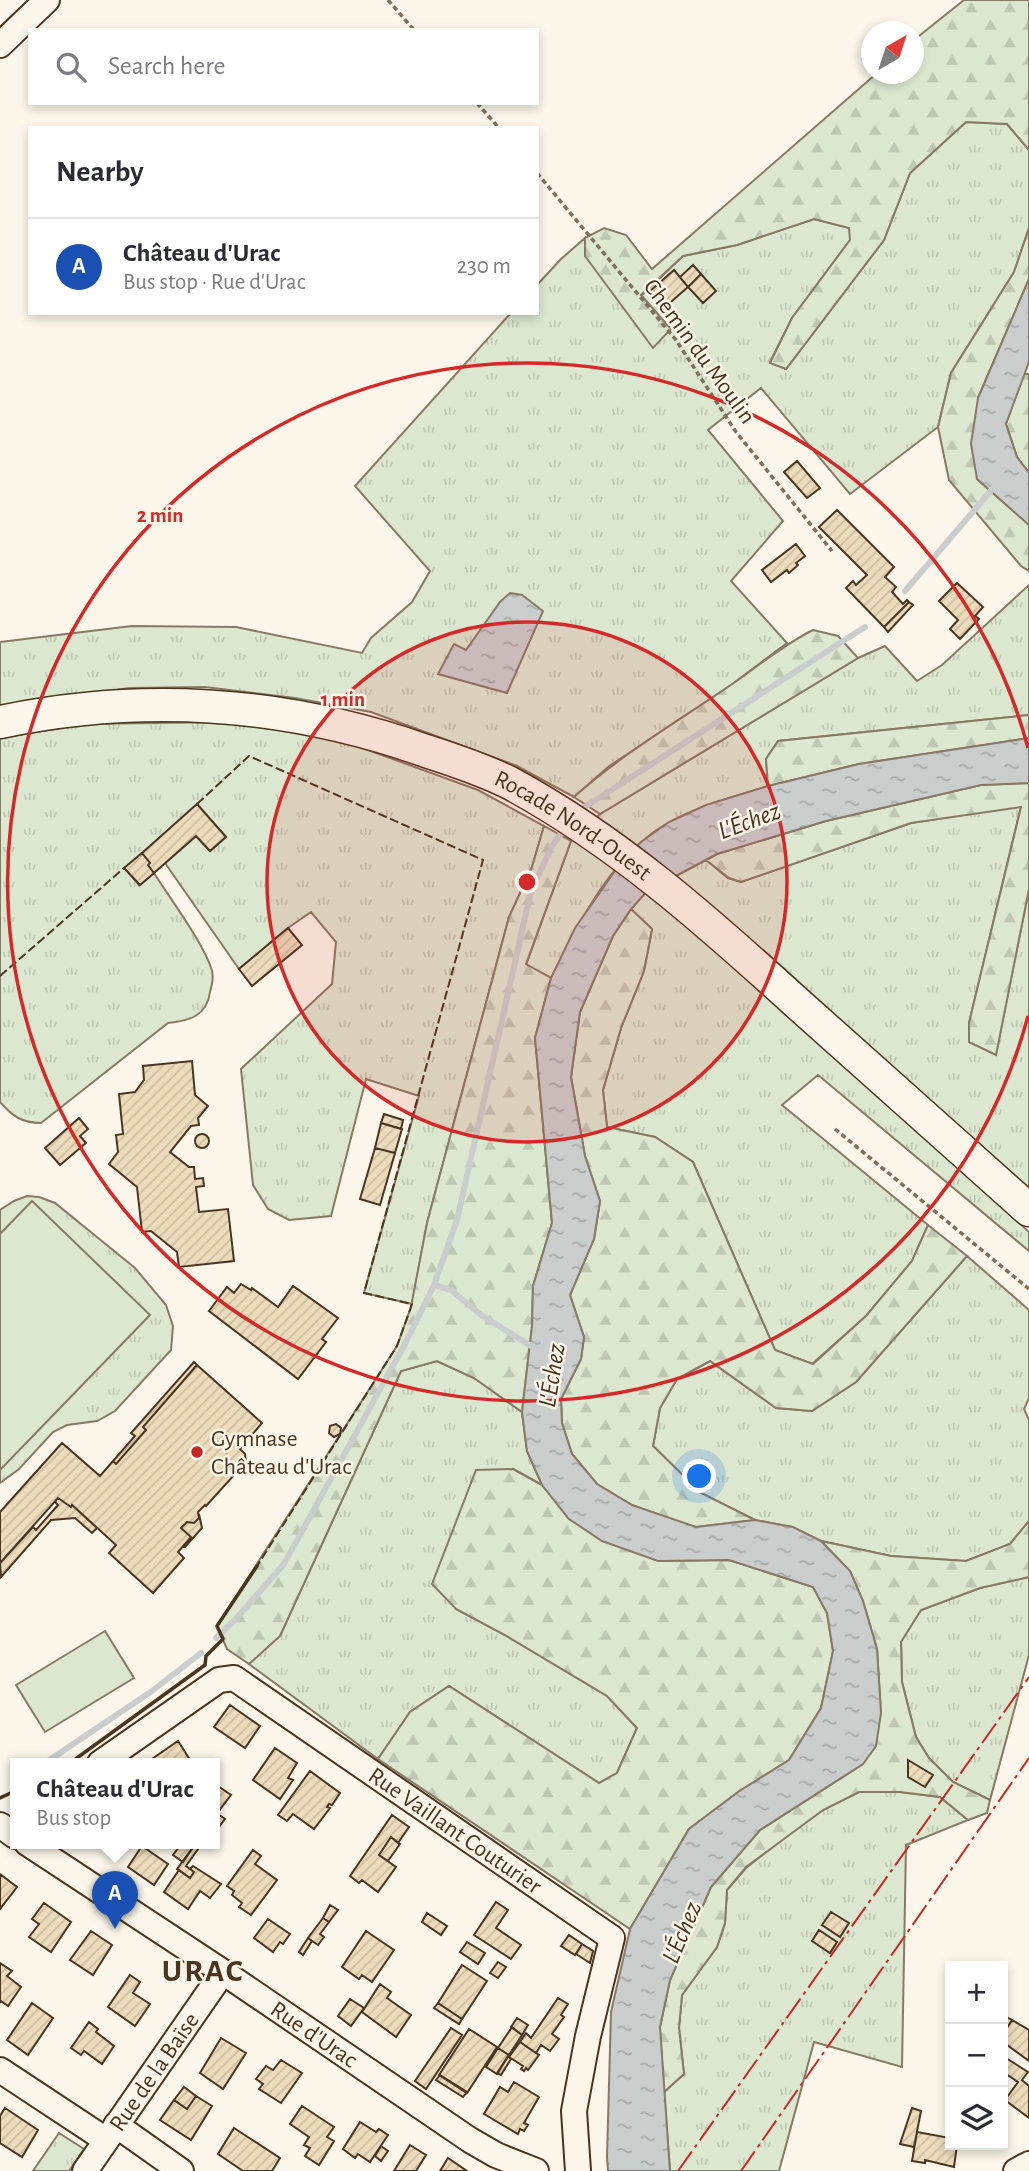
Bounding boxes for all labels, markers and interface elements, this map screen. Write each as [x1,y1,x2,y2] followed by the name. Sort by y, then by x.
[861,21,924,84] north arrow
[28,28,539,105] search box
[52,48,90,86] icon: search
[108,53,226,79] text: Search here
[56,157,144,187] text: Nearby
[123,240,280,266] text: Château d'Urac
[72,255,86,278] text: A
[457,255,511,278] text: 230 m
[123,271,306,294] text: Bus stop · Rue d'Urac
[639,275,760,428] street label: Chemin du Moulin
[137,505,183,526] text: 2 min
[321,689,365,710] text: 1 min
[491,766,656,886] street label: Rocade Nord-Ouest
[714,797,784,844] water label: L'Échez
[515,870,539,894] centre of rings
[533,1341,570,1409] water label: L'Échez
[211,1427,352,1479] place label: Gymnase Château d'Urac
[189,1444,205,1460] marker: Gymnase Château d'Urac
[682,1459,716,1493] your location
[10,1758,220,1849] popup
[364,1763,546,1899] street label: Rue Vaillant Couturier
[36,1776,194,1802] text: Château d'Urac
[36,1807,111,1830] text: Bus stop
[92,1871,138,1929] pin: A
[656,1897,707,1967] water label: L'Échez
[162,1955,244,1987] district label: URAC
[945,1961,1008,2150] map controls
[945,1961,1008,2024] button: +
[266,1997,361,2073] street label: Rue d'Urac
[105,2008,204,2136] street label: Rue de la Baïse
[945,2024,1008,2087] button: −
[945,2087,1008,2150] button: layers

